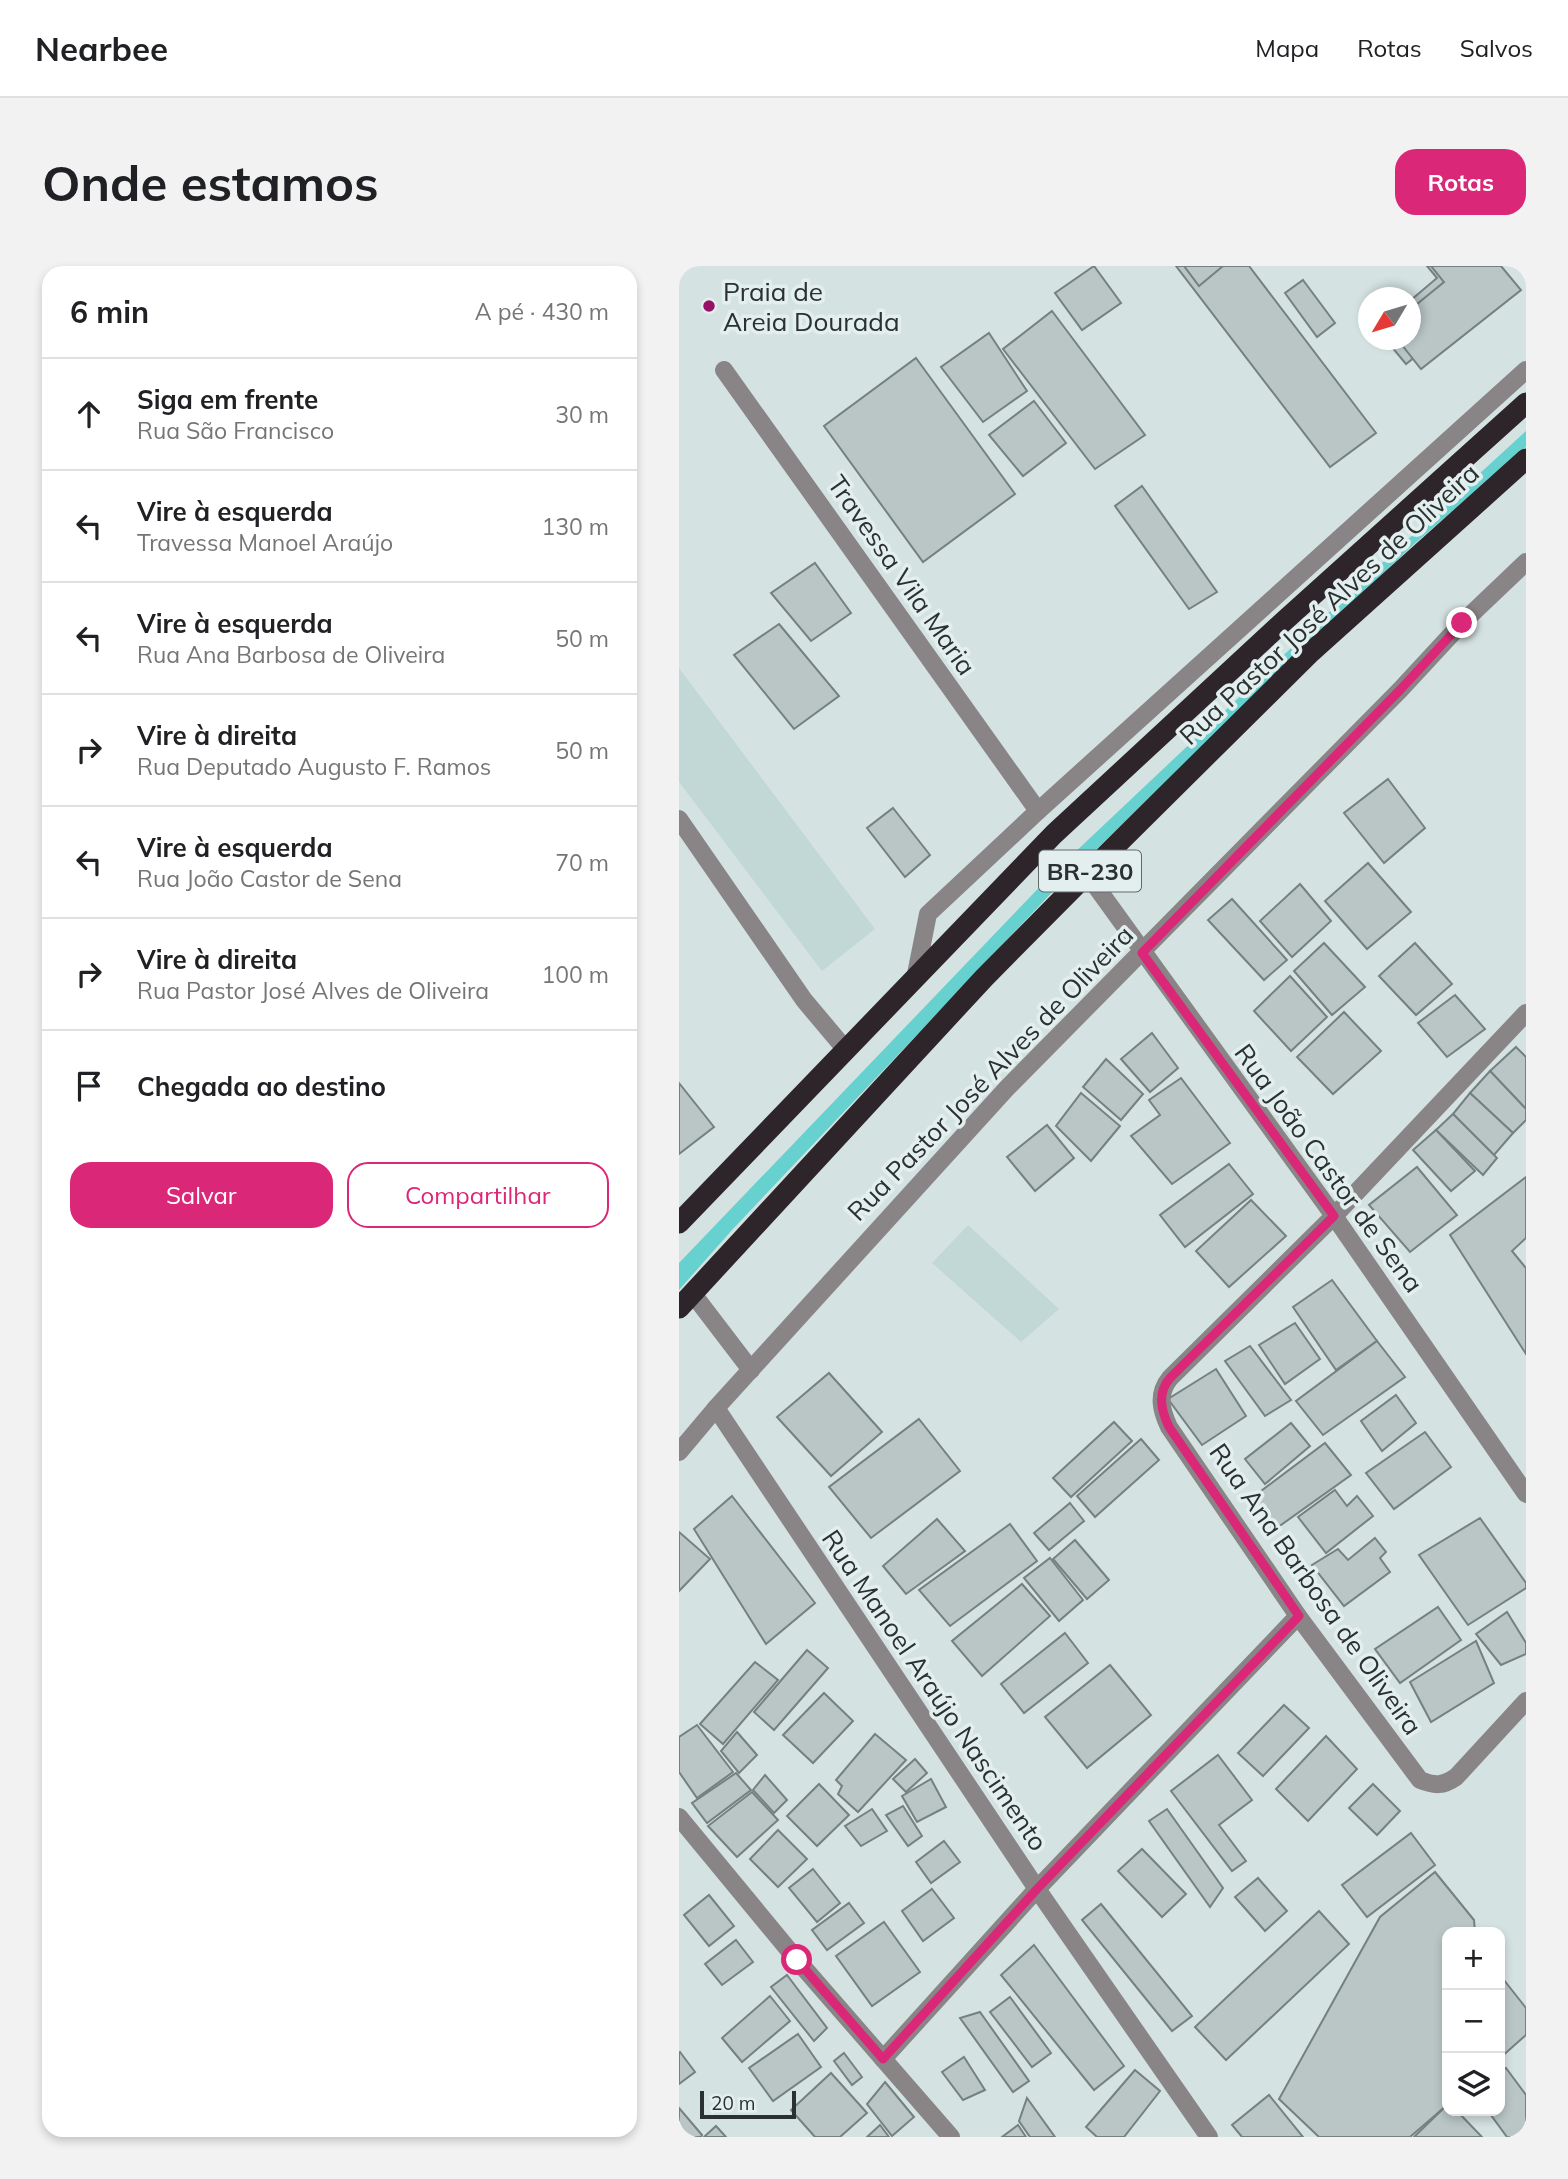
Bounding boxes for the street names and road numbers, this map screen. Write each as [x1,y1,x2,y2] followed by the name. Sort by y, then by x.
[1172,456,1486,752] street label: Rua Pastor José Alves de Oliveira
[821,469,983,681] street label: Travessa Vila Maria
[1039,850,1141,892] road number: BR-230
[840,918,1140,1228] street label: Rua Pastor José Alves de Oliveira
[1228,1037,1430,1299] street label: Rua João Castor de Sena
[1203,1437,1429,1741] street label: Rua Ana Barbosa de Oliveira
[815,1523,1055,1857] street label: Rua Manoel Araújo Nascimento

